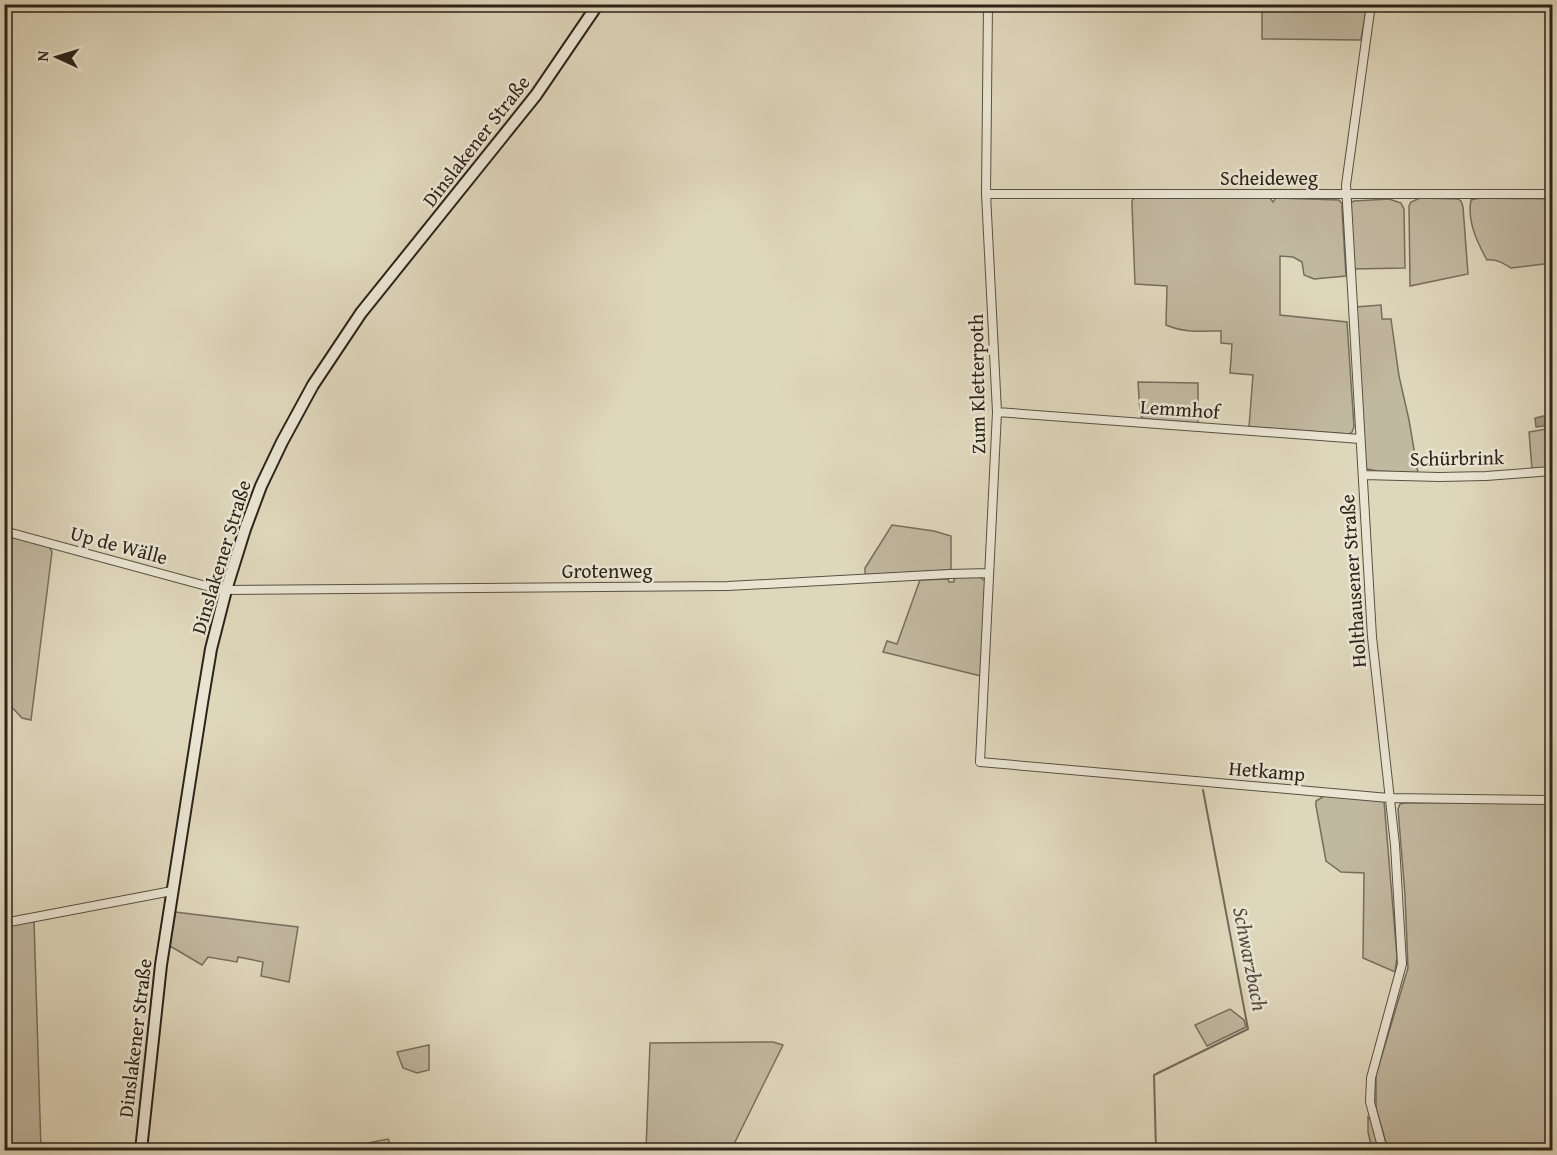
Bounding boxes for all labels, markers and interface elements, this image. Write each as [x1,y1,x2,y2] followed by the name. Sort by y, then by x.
[27,27,87,87] north arrow
[30,49,54,62] text: N
[415,69,536,213] street label: Dinslakener Straße
[1220,163,1318,192] street label: Scheideweg
[961,314,992,454] street label: Zum Kletterpoth
[1139,391,1223,426] street label: Lemmhof
[1410,442,1505,473] street label: Schürbrink
[183,476,258,638] street label: Dinslakener Straße
[1332,493,1373,669] street label: Holthausener Straße
[67,518,171,571] street label: Up de Wälle
[562,556,652,585] street label: Grotenweg
[1228,753,1307,788] street label: Hetkamp
[1225,904,1276,1014] water label: Schwarzbach
[110,957,159,1119] street label: Dinslakener Straße

